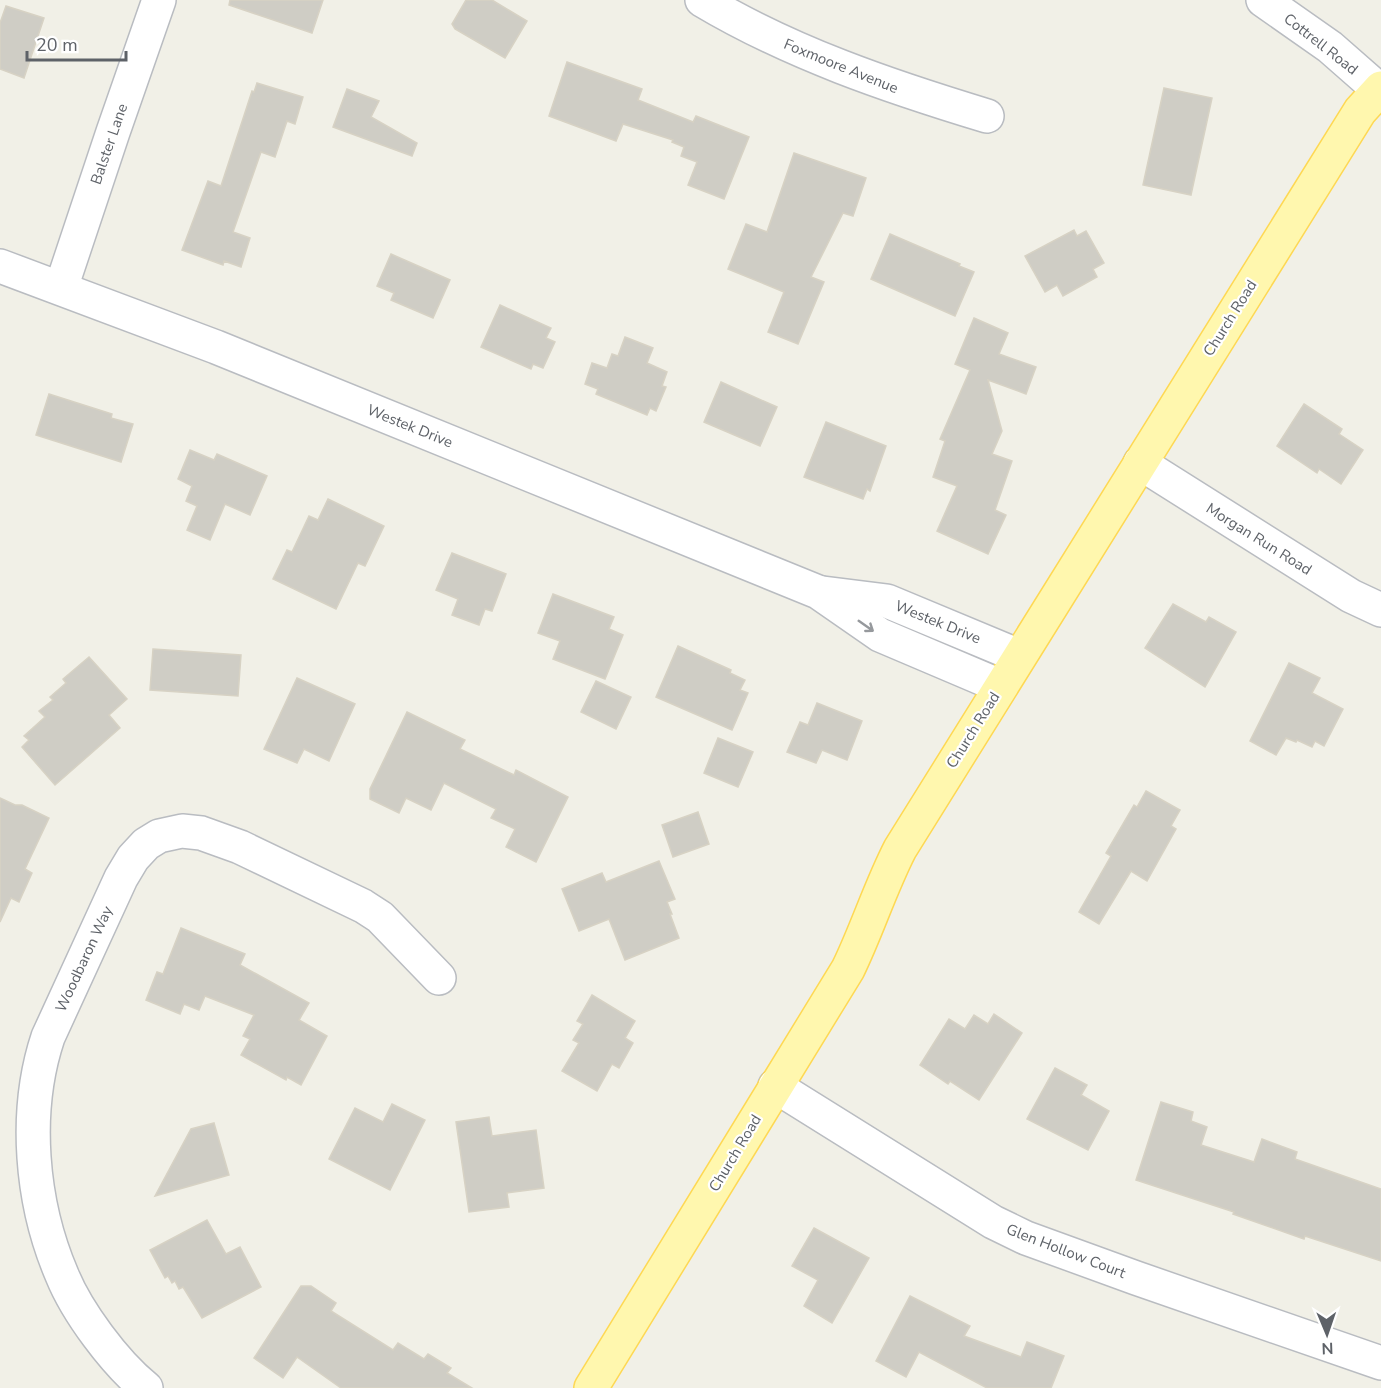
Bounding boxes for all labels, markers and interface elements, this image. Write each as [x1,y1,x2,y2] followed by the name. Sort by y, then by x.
[1280,9,1362,79] street label: Cottrell Road
[27,24,126,62] scale bar
[36,33,78,57] text: 20 m
[781,34,901,98] street label: Foxmoore Avenue
[86,101,132,187] street label: Balster Lane
[1199,276,1261,360] street label: Church Road
[364,400,456,452] street label: Westek Drive
[1202,498,1316,580] street label: Morgan Run Road
[892,596,984,648] street label: Westek Drive
[857,620,874,632] one-way arrow
[942,688,1004,772] street label: Church Road
[51,902,117,1015] street label: Woodbaron Way
[704,1111,766,1195] street label: Church Road
[1003,1219,1129,1283] street label: Glen Hollow Court
[1297,1304,1357,1364] north arrow
[1321,1337,1334,1359] text: N

